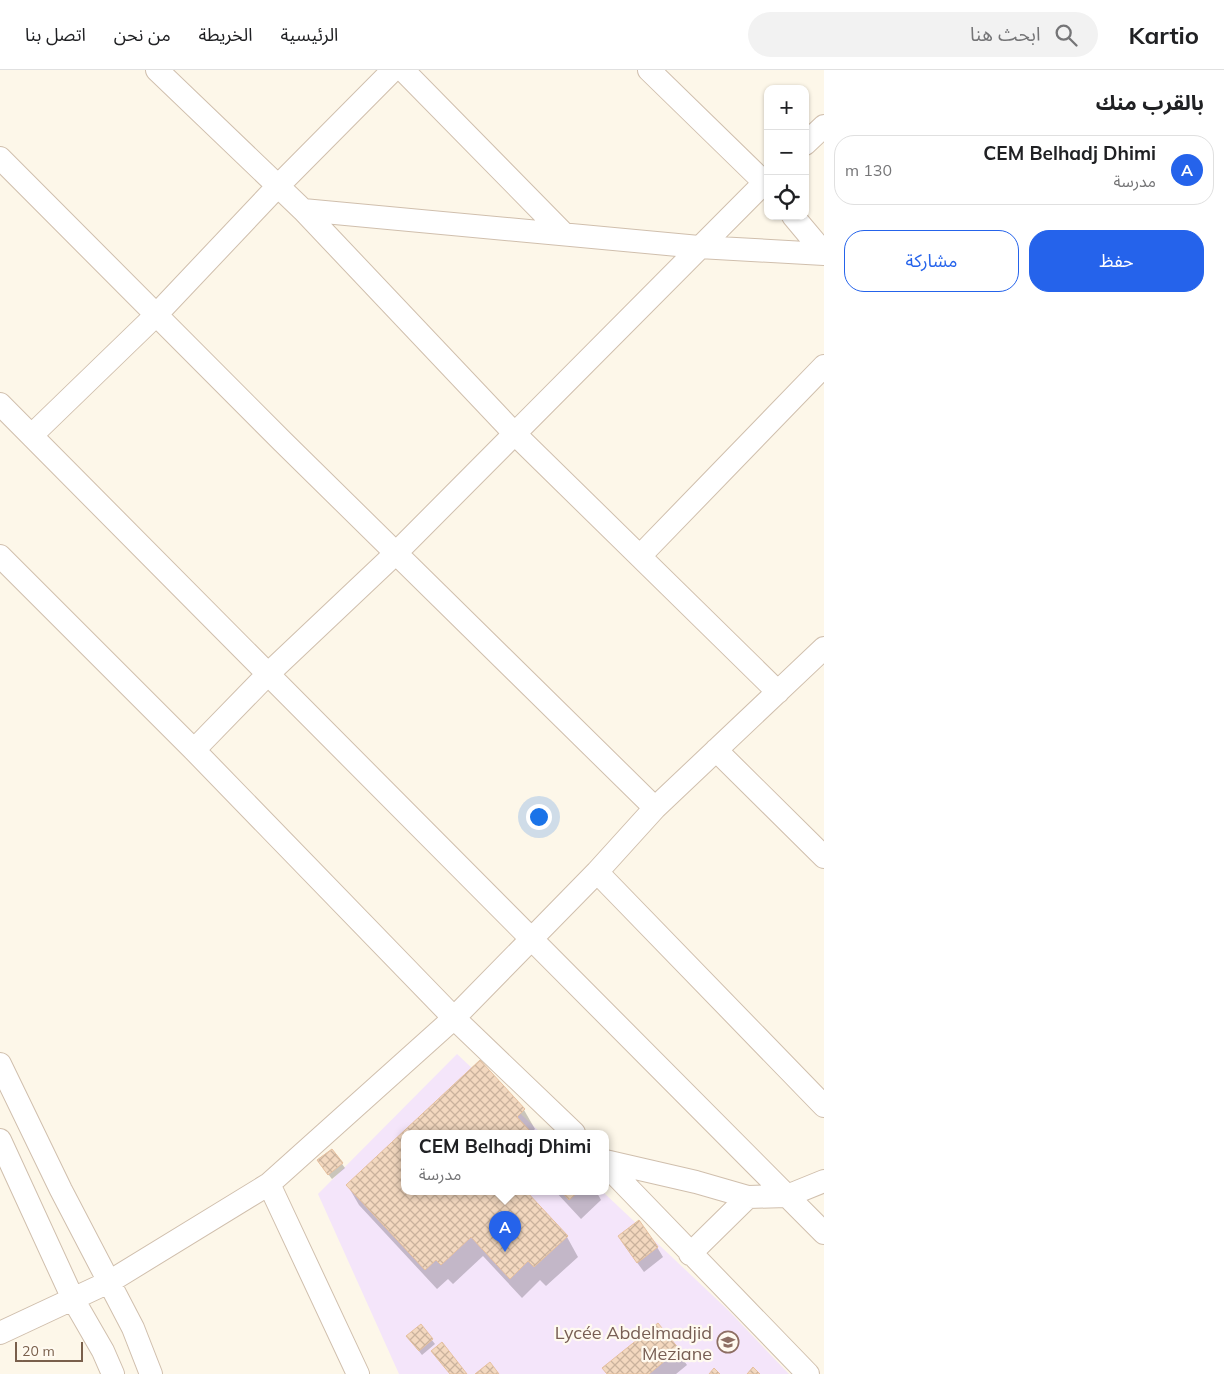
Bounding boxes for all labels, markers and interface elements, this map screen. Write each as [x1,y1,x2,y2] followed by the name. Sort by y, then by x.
[748,12,1098,57] search box
[1128,20,1199,50] text: Kartio
[1052,21,1080,49] icon: search
[970,22,1040,46] text: ابحث هنا
[25,23,86,46] text: اتصل بنا
[114,23,171,46] text: من نحن
[199,23,253,46] text: الخريطة
[281,23,338,46] text: الرئيسية
[764,85,809,220] map controls
[764,85,809,130] button: +
[1096,89,1204,115] text: بالقرب منك
[764,130,809,175] button: −
[983,141,1156,165] text: CEM Belhadj Dhimi
[845,160,892,180] text: 130 m
[1181,160,1193,180] text: A
[1113,171,1156,191] text: مدرسة
[764,175,809,220] button: locate
[844,230,1019,292] button: مشاركة
[1029,230,1204,292] button: حفظ
[526,804,552,830] your location
[401,1130,609,1195] popup
[419,1134,591,1158] text: CEM Belhadj Dhimi
[419,1164,461,1184] text: مدرسة
[489,1211,521,1252] pin: A
[555,1321,712,1365] place label: Lycée Abdelmadjid Meziane
[716,1330,740,1354] school or university icon: Lycée Abdelmadjid Meziane
[15,1339,82,1362] scale bar
[22,1342,55,1360] text: 20 m

